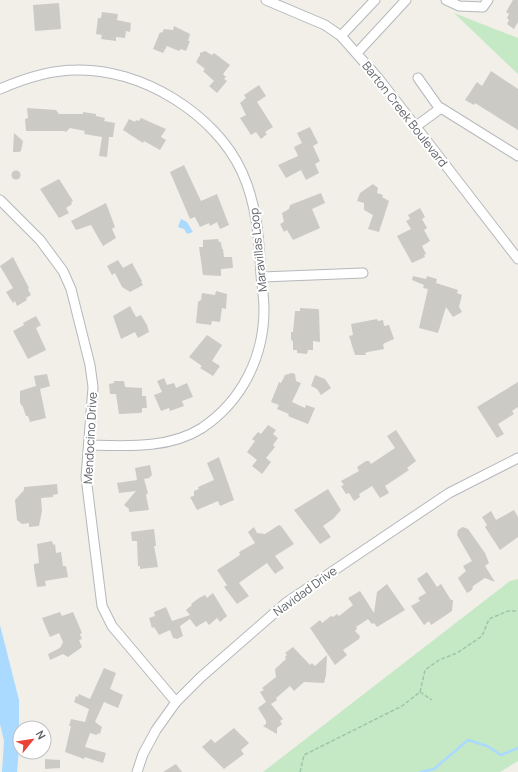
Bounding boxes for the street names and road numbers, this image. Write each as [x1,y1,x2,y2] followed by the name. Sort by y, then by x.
[358,58,452,170] street label: Barton Creek Boulevard
[245,207,271,293] street label: Maravillas Loop
[79,392,101,484] street label: Mendocino Drive
[270,562,340,620] street label: Navidad Drive

